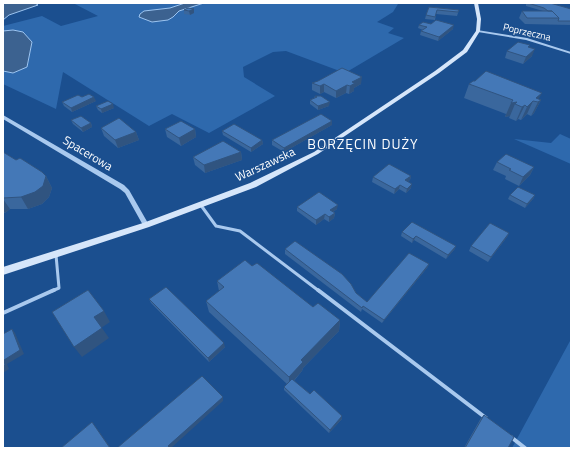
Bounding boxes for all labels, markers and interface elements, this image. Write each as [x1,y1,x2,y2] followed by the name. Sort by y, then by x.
[502,19,552,45] street label: Poprzeczna
[59,131,117,175] street label: Spacerowa
[307,133,419,154] district label: BORZĘCIN DUŻY
[232,142,298,186] street label: Warszawska

